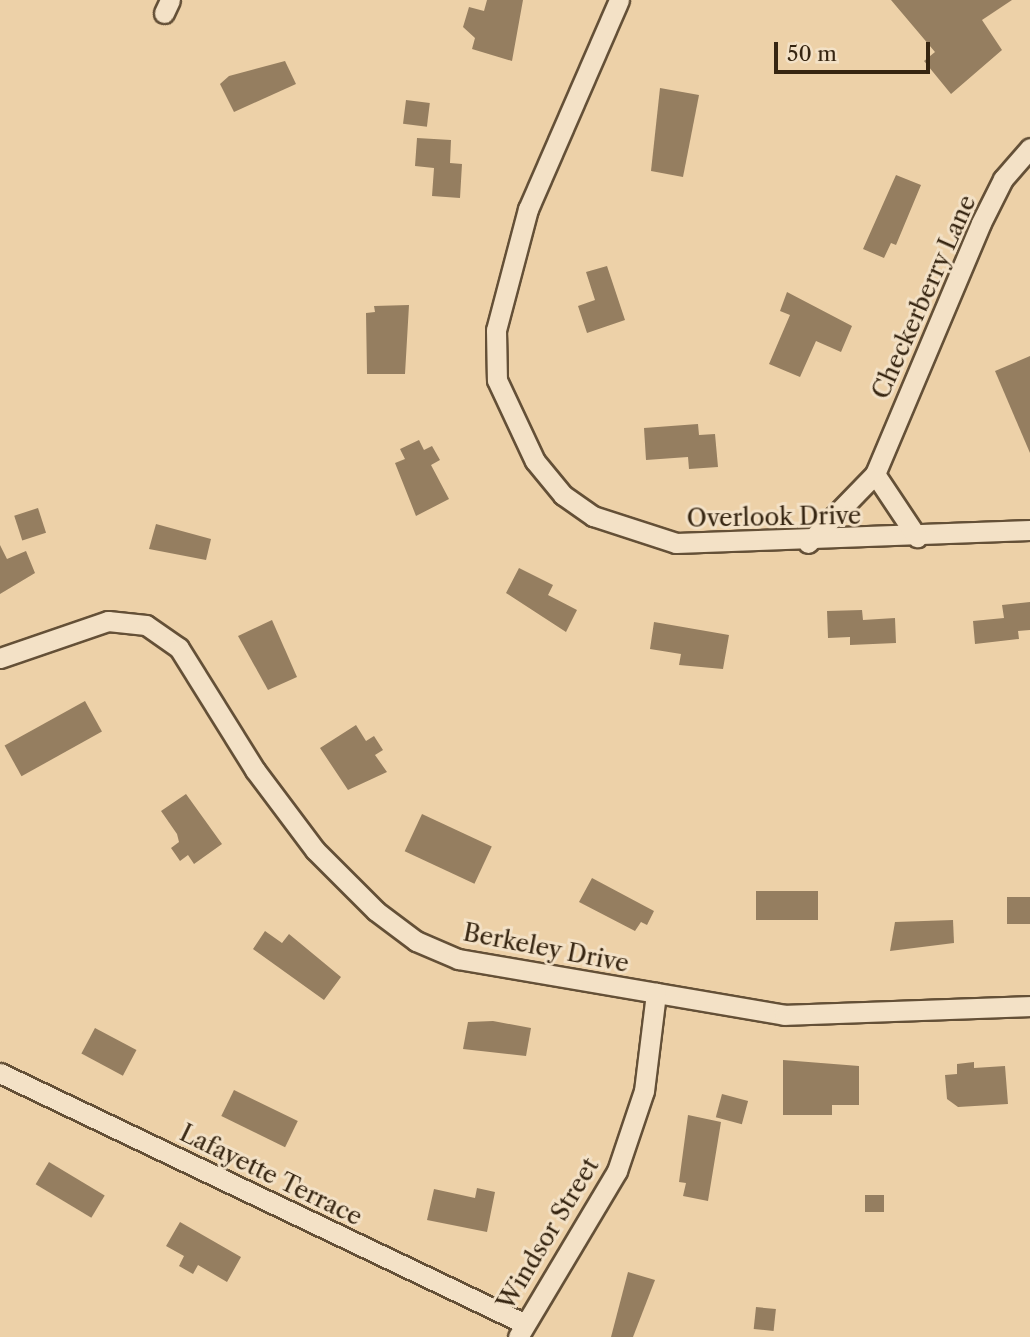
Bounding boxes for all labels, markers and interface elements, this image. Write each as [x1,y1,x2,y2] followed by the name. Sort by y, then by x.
[778,28,934,72] scale bar
[787,41,837,66] text: 50 m
[866,190,982,404] street label: Checkerberry Lane
[686,501,862,533] street label: Overlook Drive
[460,918,632,978] street label: Berkeley Drive
[175,1118,367,1232] street label: Lafayette Terrace
[491,1152,605,1316] street label: Windsor Street

